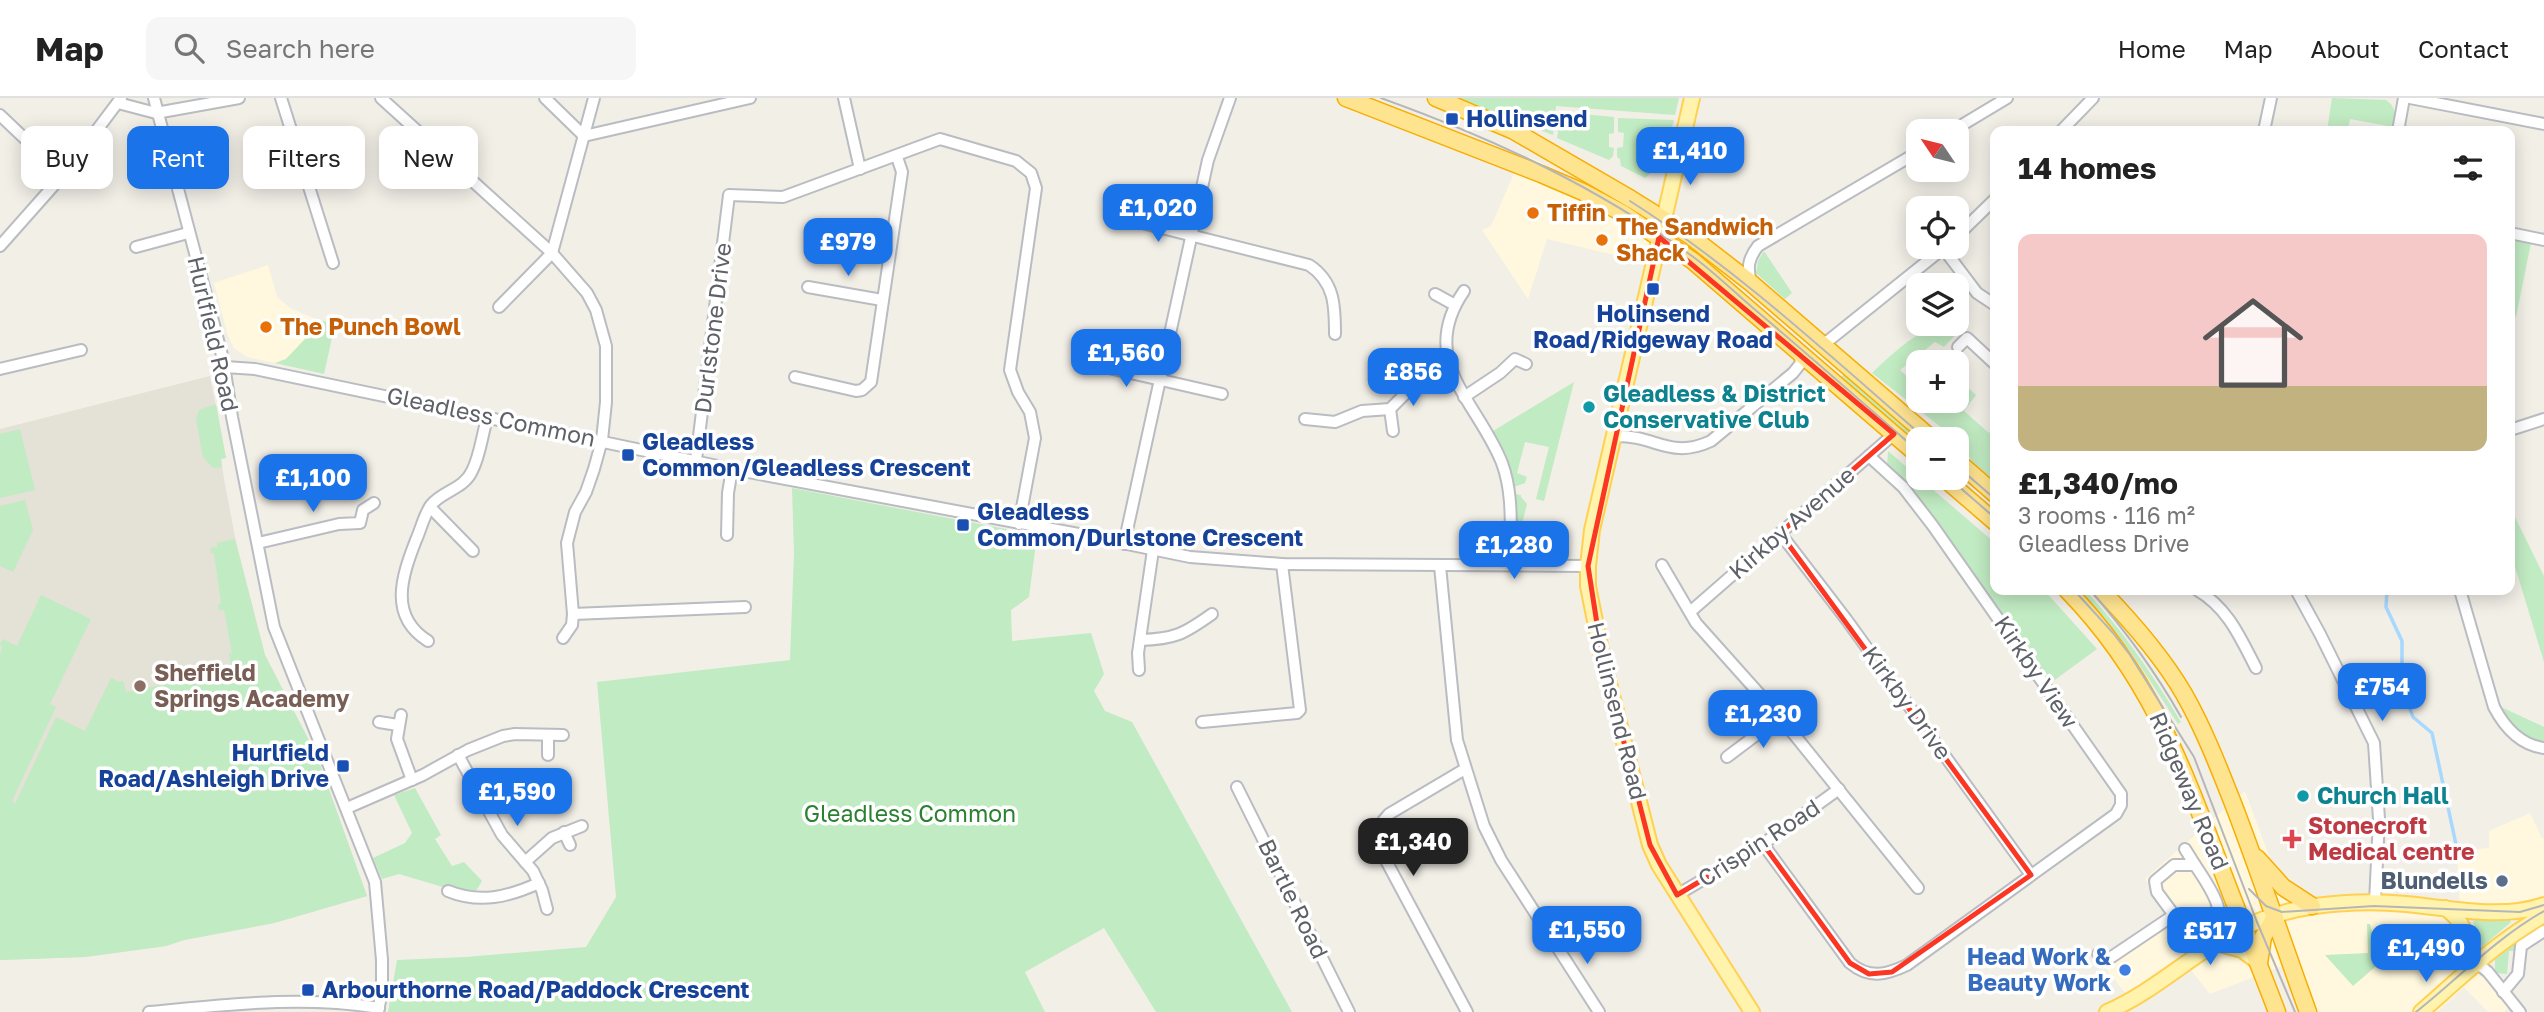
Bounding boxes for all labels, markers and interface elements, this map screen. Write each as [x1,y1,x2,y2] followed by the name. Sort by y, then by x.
[146,17,636,80] search box
[35,29,104,68] text: Map
[170,29,208,67] icon: search
[226,33,375,64] text: Search here
[2118,34,2186,63] text: Home
[2224,34,2273,63] text: Map
[2311,34,2380,63] text: About
[2418,34,2509,63] text: Contact
[1466,104,1587,132] place label: Hollinsend
[1444,111,1460,127] marker: Hollinsend
[1906,119,1969,182] north arrow
[1906,119,1969,490] map controls
[21,126,113,189] chip: Buy
[127,126,229,189] chip: Rent
[243,126,365,189] chip: Filters
[379,126,478,189] chip: New
[1633,127,1747,187] pin: £1,410
[1652,136,1728,164] text: £1,410
[2449,149,2487,187] icon: filters
[2018,150,2157,186] text: 14 homes
[1101,184,1215,244] pin: £1,020
[1119,193,1197,221] text: £1,020
[1906,196,1969,259] button: locate
[1547,198,1606,226] place label: Tiffin
[1525,205,1541,221] marker: Tiffin
[1616,212,1774,266] place label: The Sandwich Shack
[807,218,889,278] pin: £979
[820,227,876,255] text: £979
[1594,232,1610,248] marker: The Sandwich Shack
[688,241,736,415] street label: Durlstone Drive
[183,253,245,414] street label: Hurlfield Road
[1906,273,1969,336] button: layers
[2190,280,2316,406] icon: home
[1645,281,1661,297] marker: Holinsend Road/Ridgeway Road
[1533,299,1773,353] place label: Holinsend Road/Ridgeway Road
[280,312,461,340] place label: The Punch Bowl
[258,319,274,335] marker: The Punch Bowl
[1069,330,1183,389] pin: £1,560
[1087,338,1165,366] text: £1,560
[1372,348,1454,408] pin: £856
[1906,350,1969,413] button: +
[1384,357,1442,385] text: £856
[1603,379,1826,433] place label: Gleadless & District Conservative Club
[384,380,598,452] street label: Gleadless Common
[1581,399,1597,415] marker: Gleadless & District Conservative Club
[642,427,971,481] place label: Gleadless Common/Gleadless Crescent
[1906,427,1969,490] button: −
[620,447,636,463] marker: Gleadless Common/Gleadless Crescent
[256,454,370,514] pin: £1,100
[1723,460,1860,584] street label: Kirkby Avenue
[275,463,351,491] text: £1,100
[2018,465,2178,501] text: £1,340/mo
[977,497,1303,551] place label: Gleadless Common/Durlstone Crescent
[2018,501,2195,529] text: 3 rooms · 116 m²
[955,517,971,533] marker: Gleadless Common/Durlstone Crescent
[1457,522,1571,581] pin: £1,280
[2018,529,2189,557] text: Gleadless Drive
[1475,530,1553,558] text: £1,280
[1989,610,2085,733] street label: Kirkby View
[1582,619,1654,803] street label: Hollinsend Road
[1857,640,1958,765] street label: Kirkby Drive
[154,658,350,712] place label: Sheffield Springs Academy
[2341,664,2423,723] pin: £754
[2354,672,2410,700] text: £754
[132,678,148,694] marker: Sheffield Springs Academy
[1706,690,1820,750] pin: £1,230
[1724,699,1802,727] text: £1,230
[2144,707,2236,874] street label: Ridgeway Road
[98,738,329,792] place label: Hurlfield Road/Ashleigh Drive
[335,758,351,774] marker: Hurlfield Road/Ashleigh Drive
[460,768,574,828] pin: £1,590
[478,777,556,805] text: £1,590
[2317,781,2449,809] place label: Church Hall
[2295,788,2311,804] marker: Church Hall
[1692,792,1825,892] street label: Crispin Road
[804,799,1016,827] park label: Gleadless Common
[2308,811,2475,865] place label: Stonecroft Medical centre
[1356,818,1470,878] pin: £1,340
[1374,827,1452,855] text: £1,340
[2282,829,2302,849] marker: Stonecroft Medical centre
[1253,834,1335,963] street label: Bartle Road
[2380,866,2488,894] place label: Blundells
[2494,873,2510,889] marker: Blundells
[1530,906,1644,966] pin: £1,550
[2169,908,2251,967] pin: £517
[1548,915,1626,943] text: £1,550
[2183,916,2237,944] text: £517
[2369,924,2483,984] pin: £1,490
[2387,933,2465,961] text: £1,490
[1967,942,2112,996] place label: Head Work & Beauty Work
[2117,962,2133,978] marker: Head Work & Beauty Work
[322,975,750,1003] place label: Arbourthorne Road/Paddock Crescent
[300,982,316,998] marker: Arbourthorne Road/Paddock Crescent

